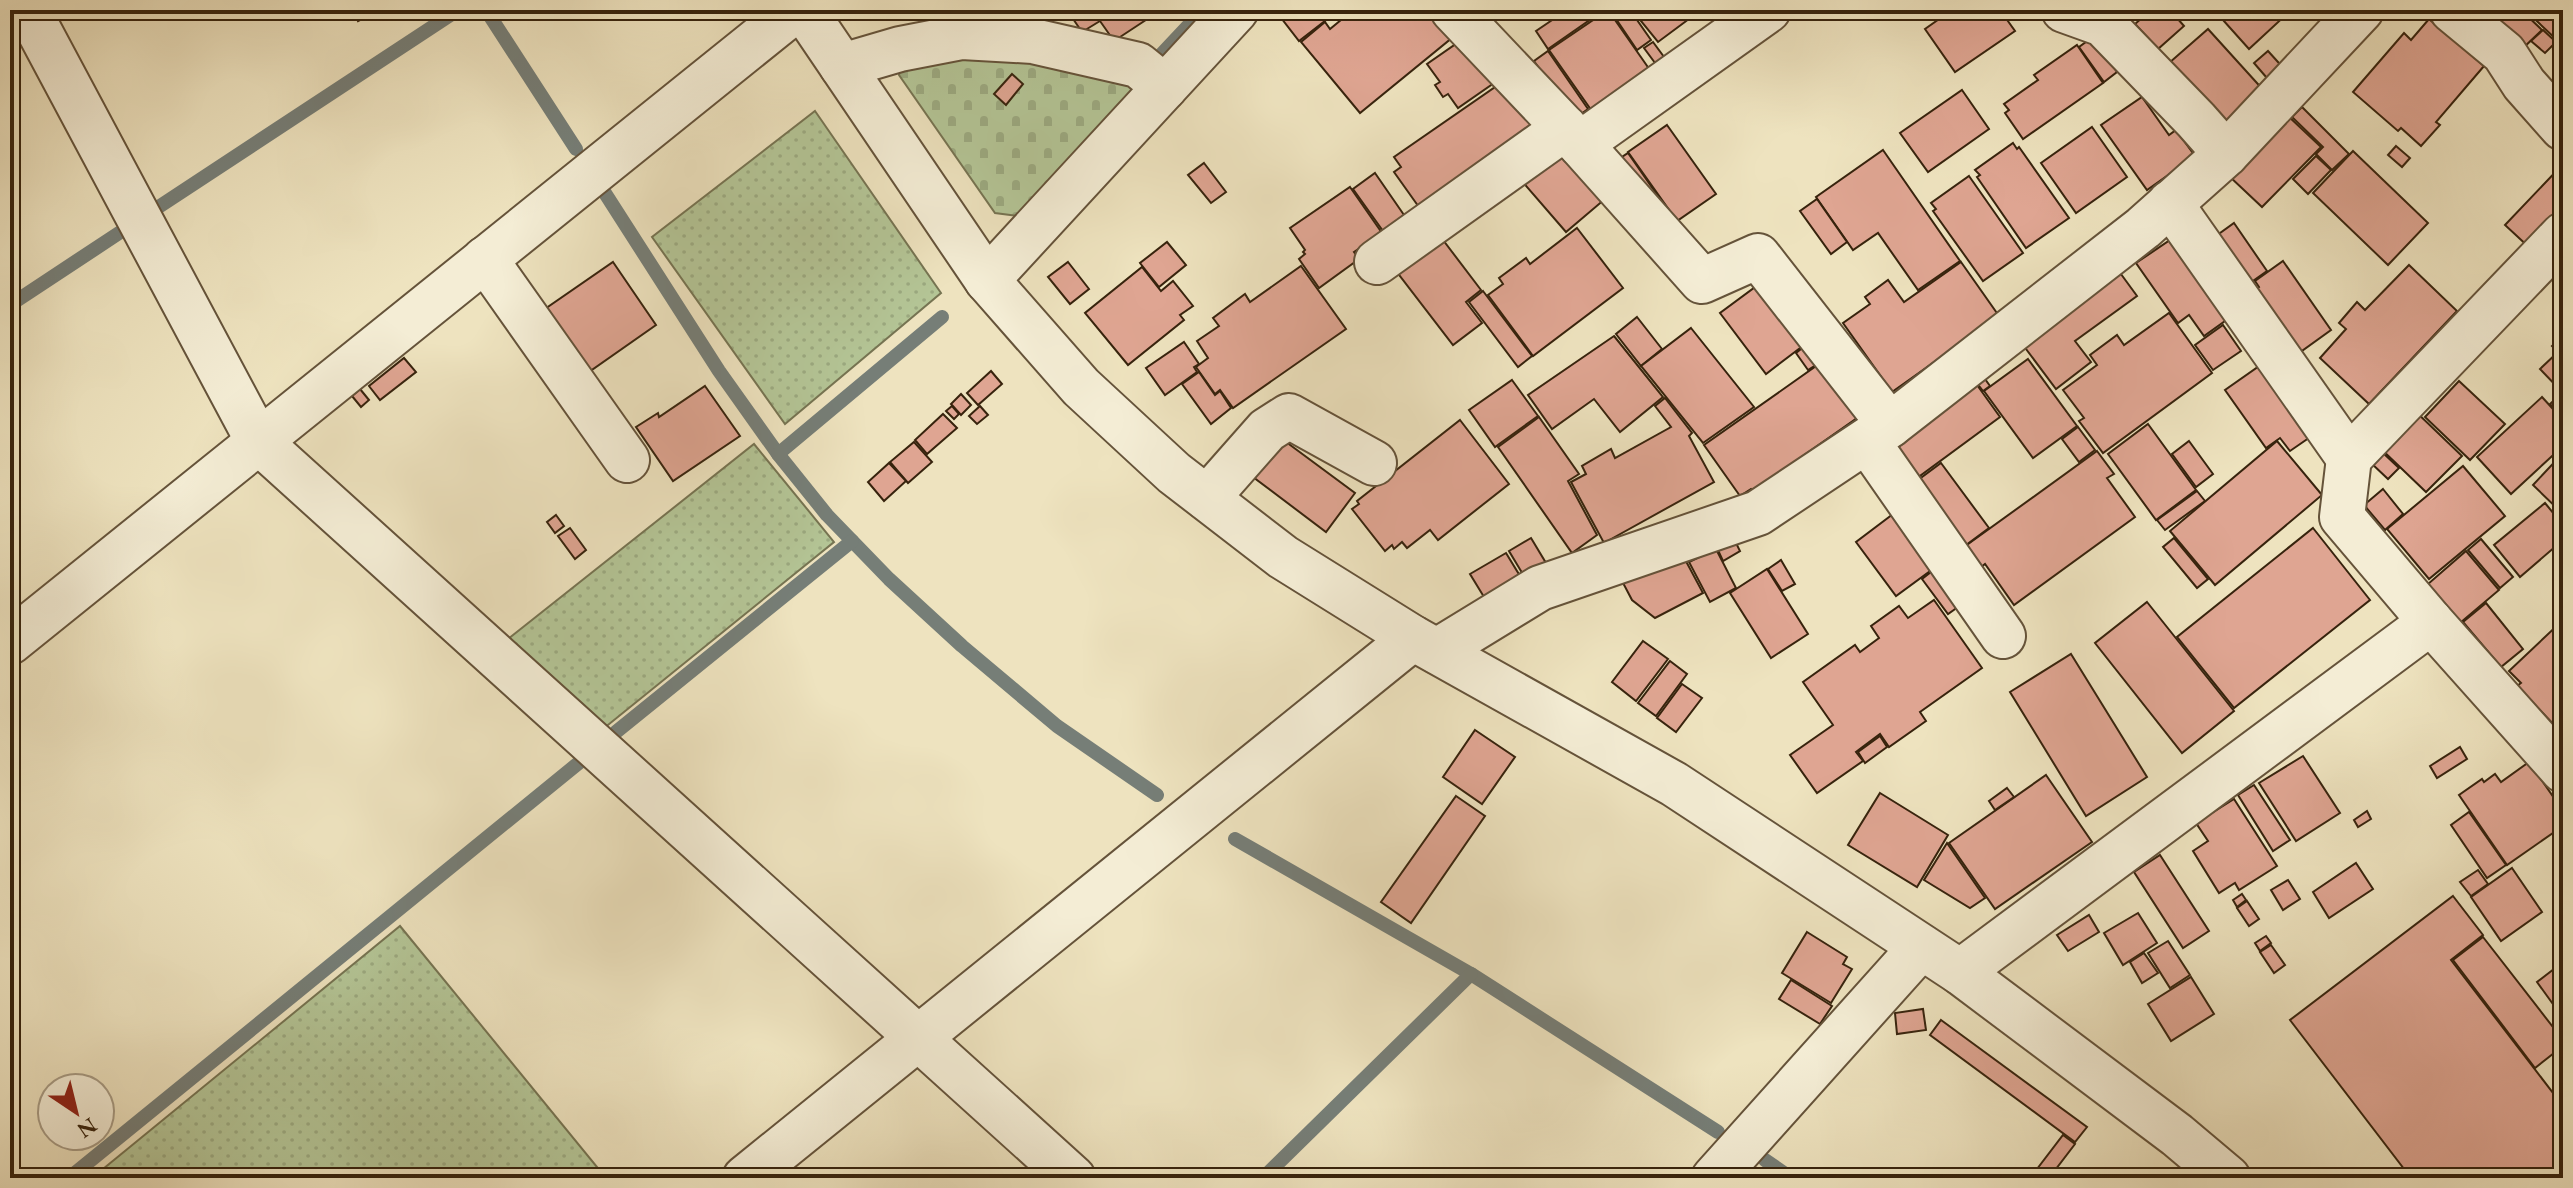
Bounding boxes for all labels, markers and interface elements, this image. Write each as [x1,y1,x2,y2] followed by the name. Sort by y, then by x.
[36,1072,116,1152] north arrow
[71,1111,103,1145] text: N

